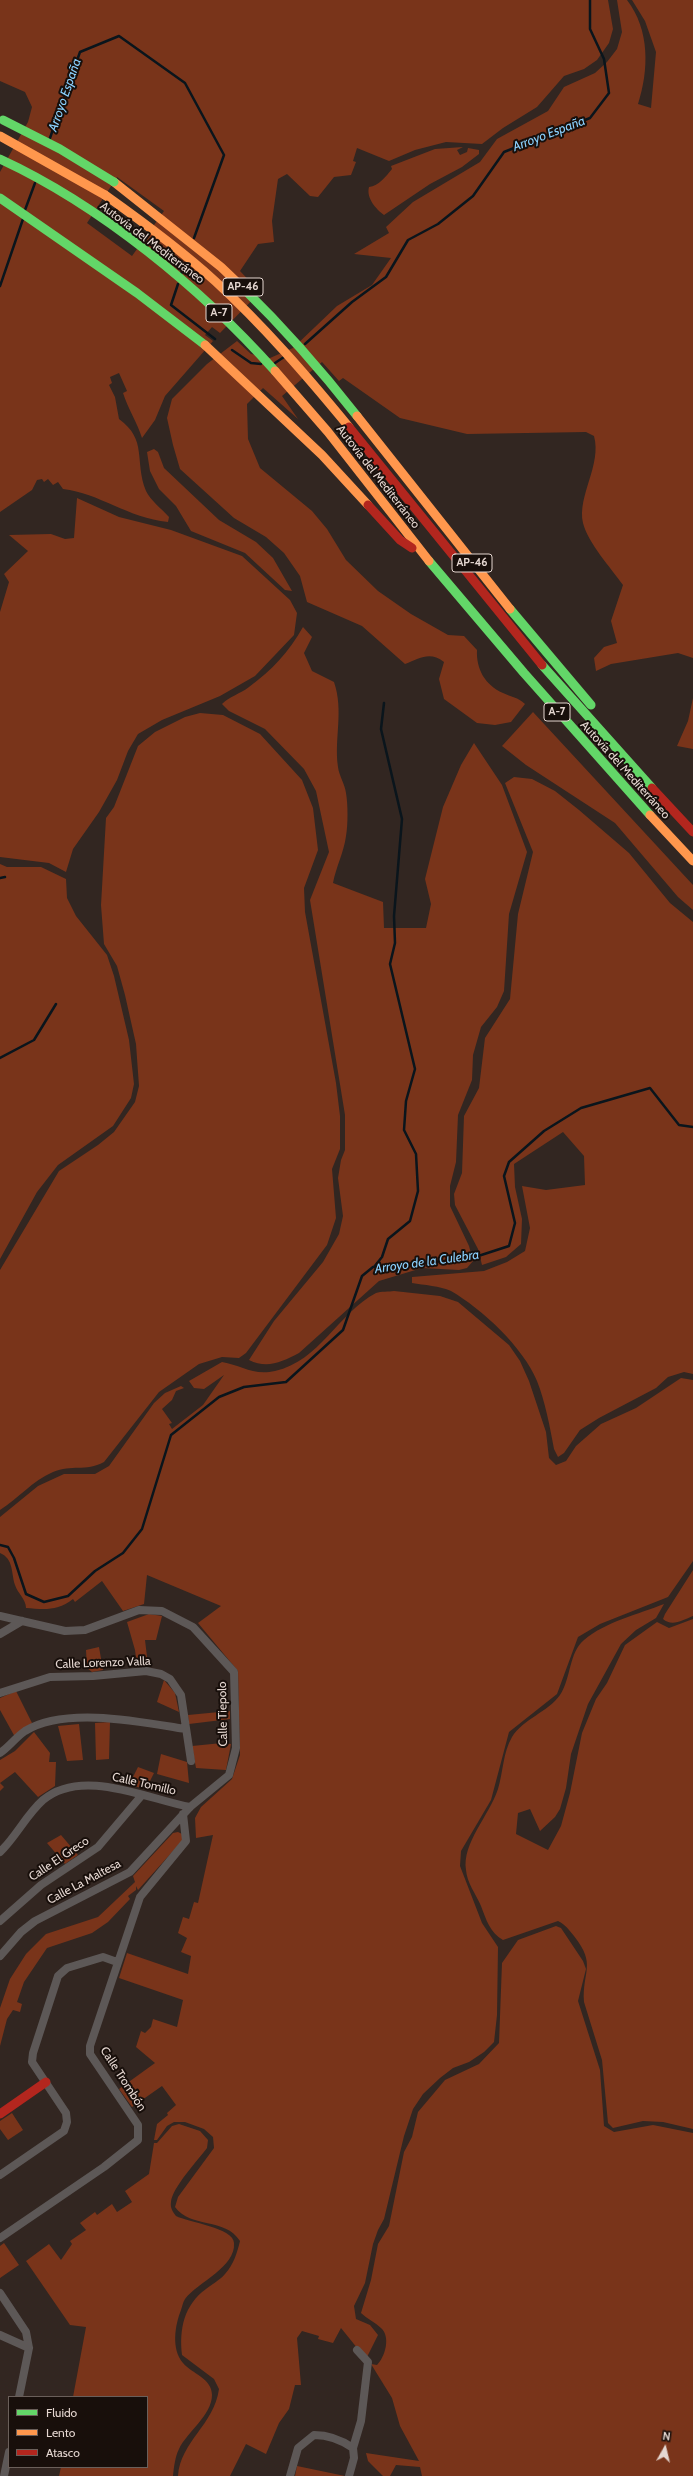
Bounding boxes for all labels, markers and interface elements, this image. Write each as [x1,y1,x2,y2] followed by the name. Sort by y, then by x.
[45,56,85,134] water label: Arroyo España
[511,113,587,155] water label: Arroyo España
[97,199,207,287] street label: Autovía del Mediterráneo
[223,278,263,296] road number: AP-46
[206,304,232,322] road number: A-7
[333,423,423,531] street label: Autovía del Mediterráneo
[452,554,492,572] road number: AP-46
[544,703,570,721] road number: A-7
[577,718,673,822] street label: Autovía del Mediterráneo
[374,1247,480,1277] water label: Arroyo de la Culebra
[55,1654,151,1672] street label: Calle Lorenzo Valla
[215,1681,231,1747] street label: Calle Tiepolo
[111,1770,177,1798] street label: Calle Tomillo
[26,1834,92,1884] street label: Calle El Greco
[45,1857,123,1907] street label: Calle La Maltesa
[97,2044,149,2114] street label: Calle Trombón
[8,2396,148,2468] legend
[46,2405,77,2420] text: Fluido
[46,2425,75,2440] text: Lento
[645,2428,685,2468] north arrow
[662,2429,671,2444] text: N
[46,2445,80,2460] text: Atasco

